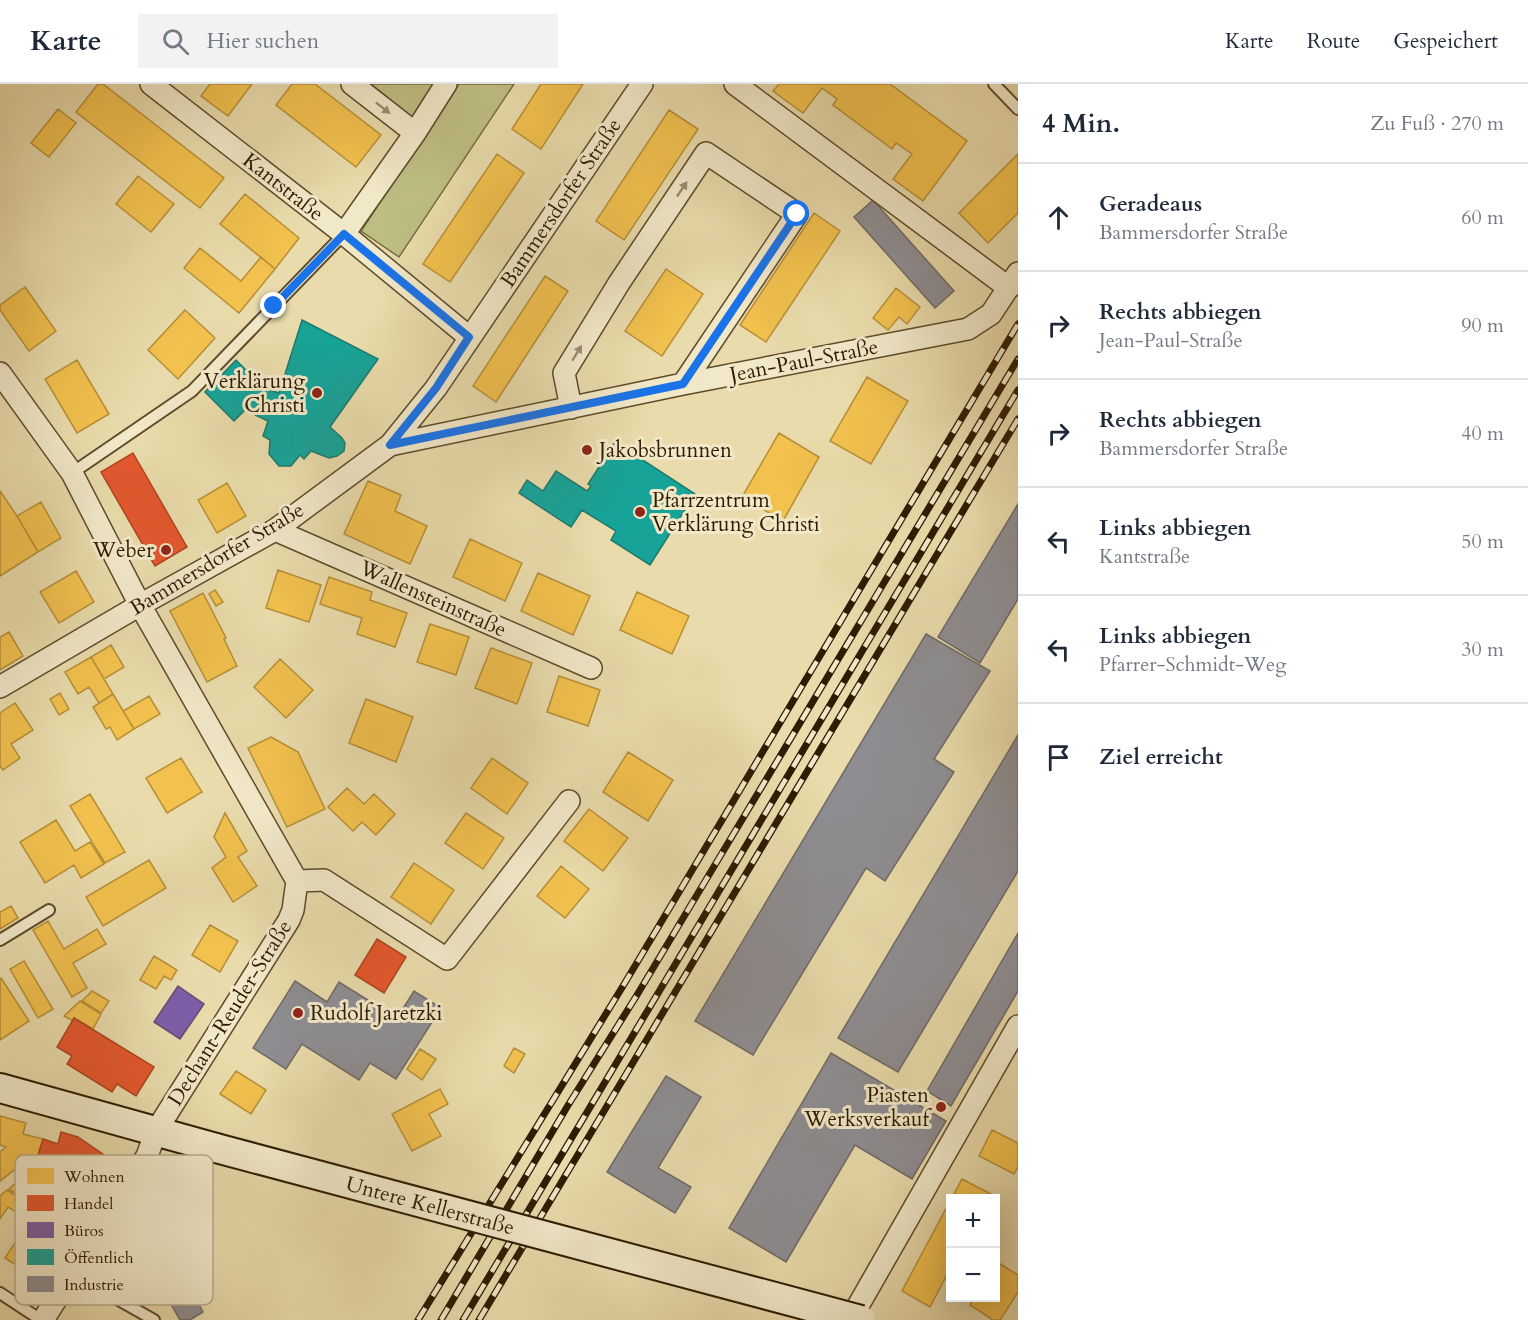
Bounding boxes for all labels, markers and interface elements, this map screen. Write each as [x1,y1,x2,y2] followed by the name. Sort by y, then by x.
[138,14,558,68] search box
[30,22,102,60] text: Karte
[159,25,192,58] icon: search
[207,26,319,56] text: Hier suchen
[1225,27,1274,56] text: Karte
[1307,27,1360,56] text: Route
[1393,27,1498,56] text: Gespeichert
[376,102,391,114] one-way arrow
[1042,106,1120,141] text: 4 Min.
[1370,110,1504,137] text: Zu Fuß · 270 m
[493,113,629,293] street label: Bammersdorfer Straße
[236,146,330,228] street label: Kantstraße
[676,181,687,197] one-way arrow
[1099,189,1202,219] text: Geradeaus
[783,200,809,226] route start
[1042,201,1075,234] icon: ahead
[1461,204,1504,231] text: 60 m
[1099,219,1288,246] text: Bammersdorfer Straße
[260,292,286,318] route end
[1099,297,1262,327] text: Rechts abbiegen
[1042,309,1075,342] icon: right
[1461,312,1504,339] text: 90 m
[1099,327,1243,354] text: Jean-Paul-Straße
[724,332,881,390] street label: Jean-Paul-Straße
[571,345,582,361] one-way arrow
[204,367,305,420] place label: Verklärung Christi
[310,386,324,400] marker: Verklärung Christi
[1099,405,1262,435] text: Rechts abbiegen
[1042,417,1075,450] icon: right
[1461,420,1504,447] text: 40 m
[1099,435,1288,462] text: Bammersdorfer Straße
[596,436,732,465] place label: Jakobsbrunnen
[580,443,594,457] marker: Jakobsbrunnen
[652,486,820,539] place label: Pfarrzentrum Verklärung Christi
[124,495,310,623] street label: Bammersdorfer Straße
[633,505,647,519] marker: Pfarrzentrum Verklärung Christi
[1099,513,1251,543] text: Links abbiegen
[1042,525,1075,558] icon: left
[1461,528,1504,555] text: 50 m
[92,536,154,565] place label: Weber
[159,543,173,557] marker: Weber
[1099,543,1190,570] text: Kantstraße
[354,553,511,644] street label: Wallensteinstraße
[1099,621,1251,651] text: Links abbiegen
[1042,633,1075,666] icon: left
[1461,636,1504,663] text: 30 m
[1099,651,1286,678] text: Pfarrer-Schmidt-Weg
[1042,741,1075,774] icon: arrive
[1099,742,1223,772] text: Ziel erreicht
[161,915,299,1111] street label: Dechant-Reuder-Straße
[310,999,443,1028] place label: Rudolf Jaretzki
[291,1006,305,1020] marker: Rudolf Jaretzki
[803,1081,933,1134] place label: Piasten Werksverkauf
[934,1100,948,1114] marker: Piasten Werksverkauf
[15,1155,213,1305] legend
[63,1166,125,1188] text: Wohnen
[342,1170,518,1242] street label: Untere Kellerstraße
[64,1193,113,1215] text: Handel
[946,1194,1000,1302] map controls
[946,1194,1000,1248] button: +
[64,1220,103,1242] text: Büros
[64,1247,134,1269] text: Öffentlich
[946,1248,1000,1302] button: −
[64,1274,124,1296] text: Industrie

